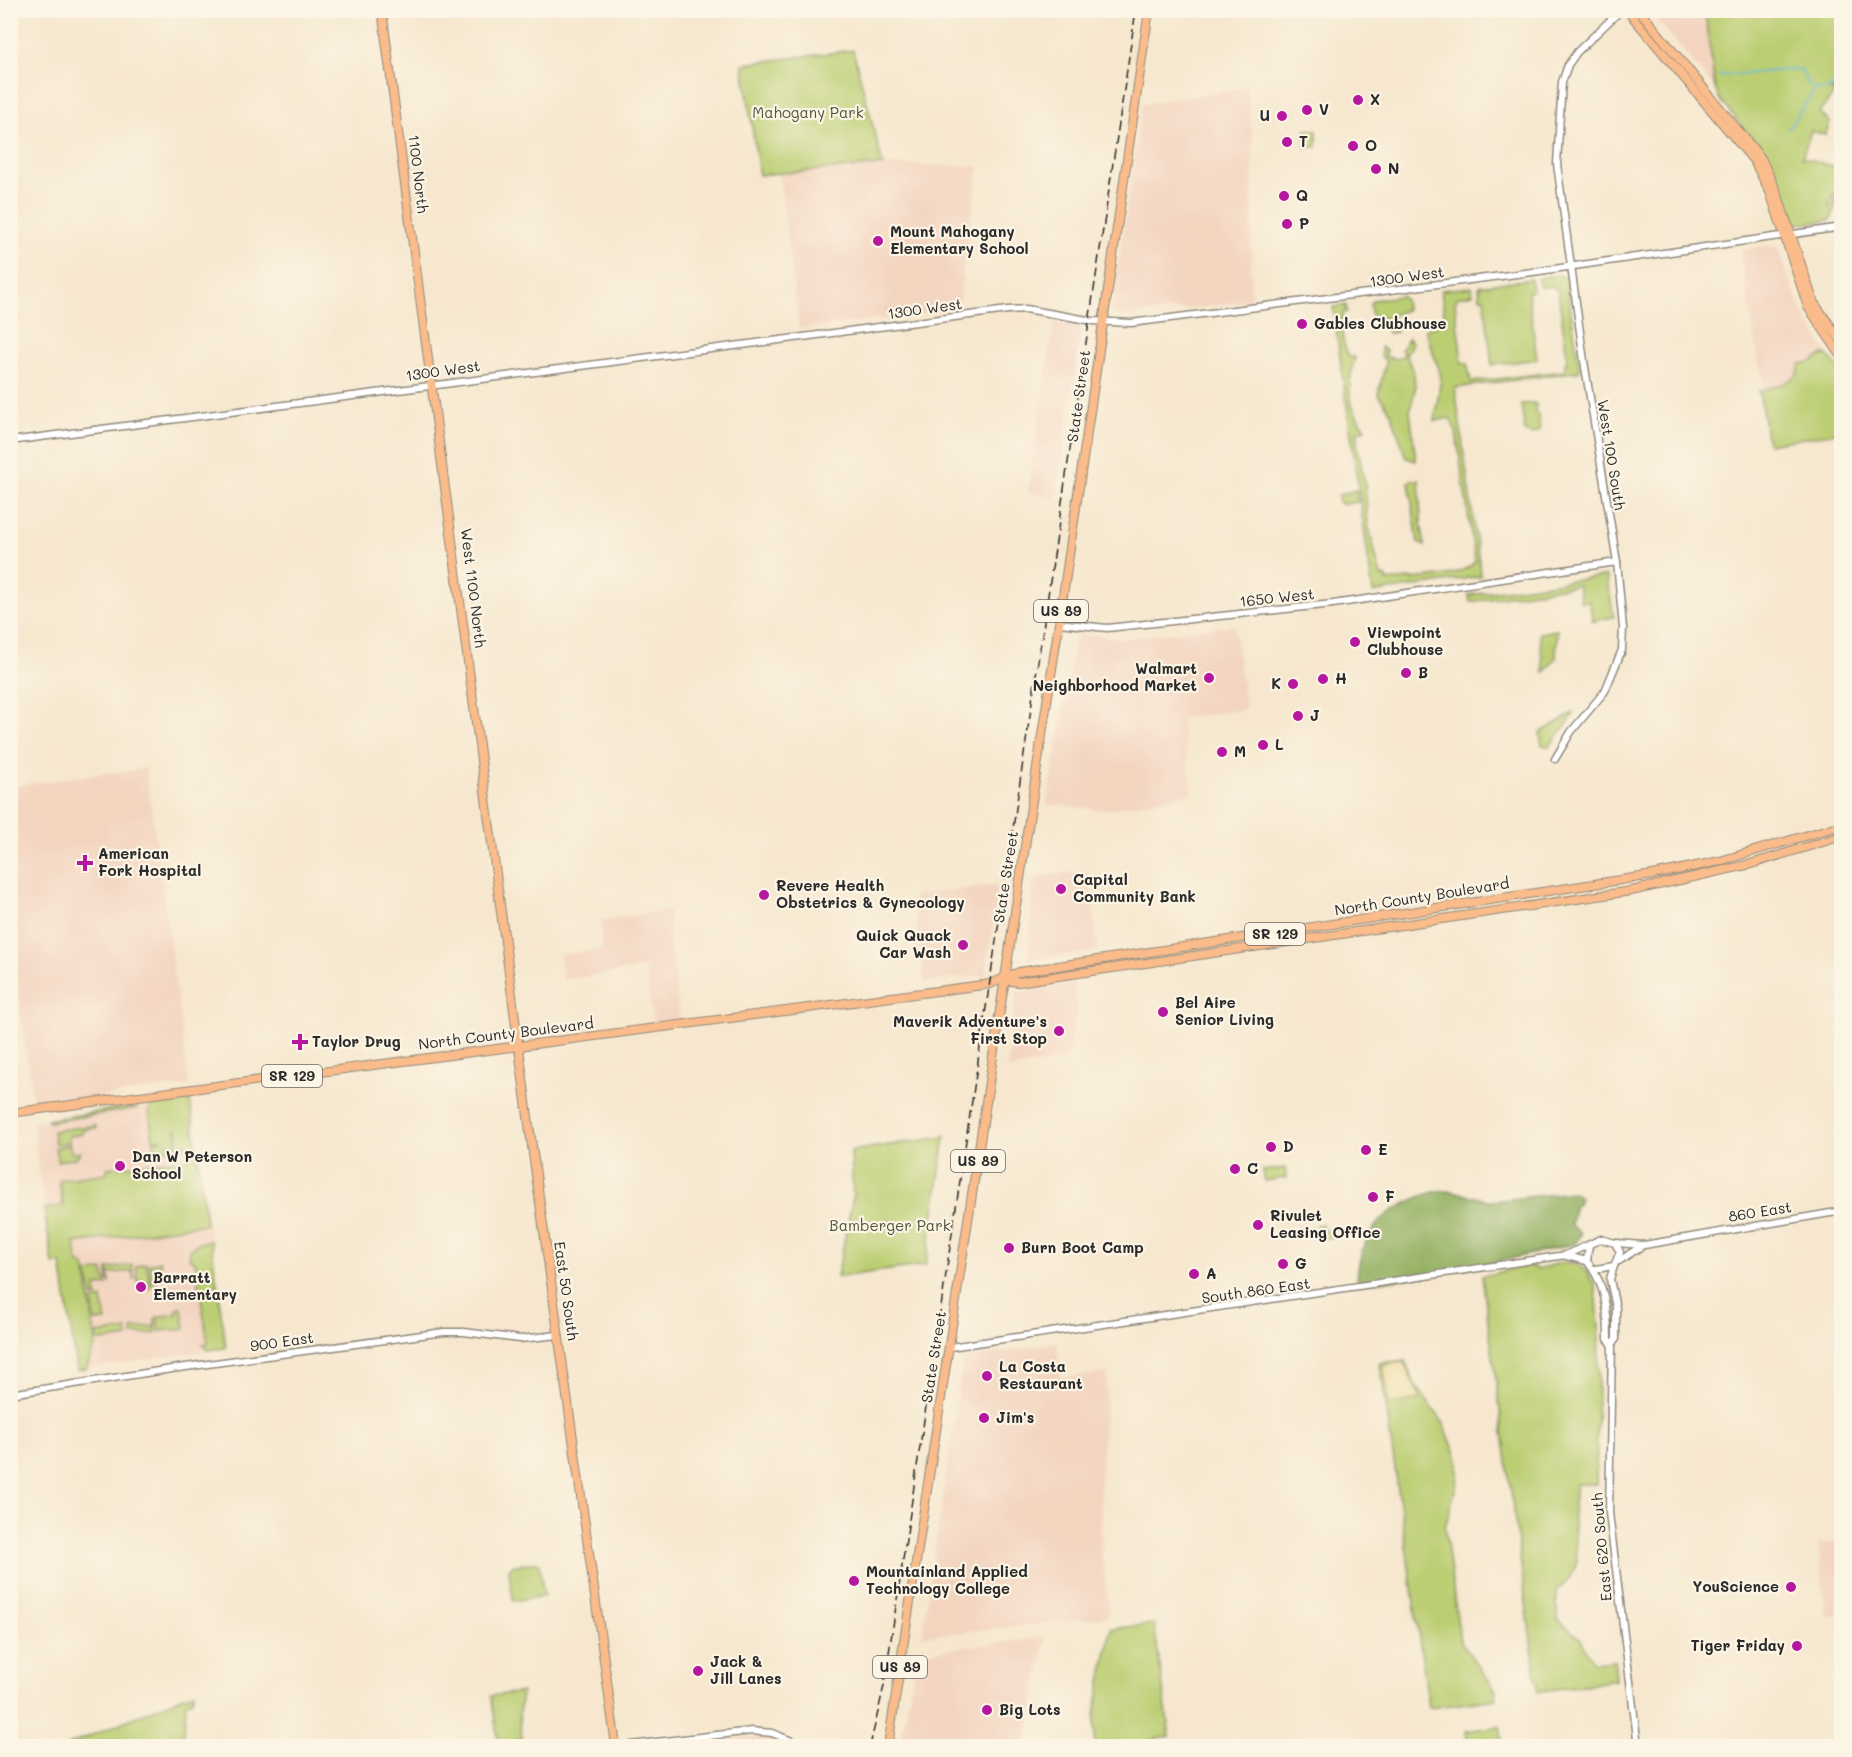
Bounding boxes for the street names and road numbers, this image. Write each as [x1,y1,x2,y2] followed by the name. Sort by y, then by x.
[404,133,434,214] street label: 1100 North
[1368,261,1445,291] street label: 1300 West
[886,293,963,323] street label: 1300 West
[1062,349,1094,443] street label: State Street
[404,355,481,385] street label: 1300 West
[1593,398,1631,512] street label: West 100 South
[457,527,491,649] street label: West 1100 North
[1239,583,1315,611] street label: 1650 West
[1034,600,1088,622] road number: US 89
[988,829,1022,924] street label: State Street
[1333,872,1511,920] street label: North County Boulevard
[1245,923,1305,945] road number: SR 129
[417,1012,595,1054] street label: North County Boulevard
[262,1065,322,1087] road number: SR 129
[951,1150,1005,1172] road number: US 89
[1727,1196,1793,1226] street label: 860 East
[550,1240,584,1342] street label: East 50 South
[1200,1272,1311,1308] street label: South 860 East
[916,1309,950,1404] street label: State Street
[249,1327,315,1355] street label: 900 East
[1586,1492,1616,1602] street label: East 620 South
[873,1656,927,1678] road number: US 89

